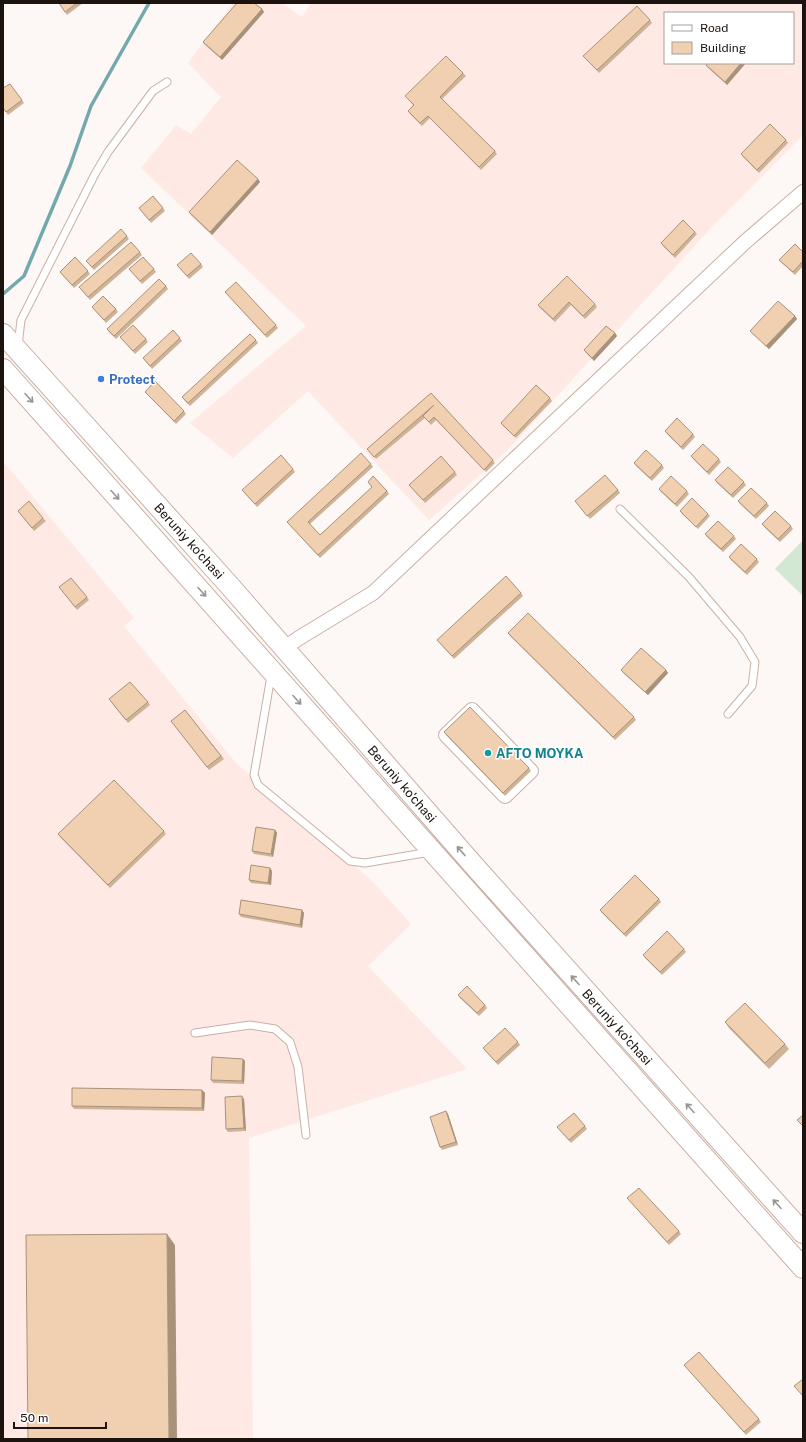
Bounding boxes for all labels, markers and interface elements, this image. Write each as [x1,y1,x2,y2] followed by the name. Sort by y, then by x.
[664,12,794,64] legend
[700,21,728,35] text: Road
[700,41,746,55] text: Building
[109,372,155,387] place label: Protect
[96,374,106,384] marker: Protect
[24,393,34,403] one-way arrow
[111,490,120,500] one-way arrow
[151,500,227,582] street label: Beruniy ko'chasi
[197,587,206,598] one-way arrow
[293,695,302,705] one-way arrow
[365,743,439,825] street label: Beruniy ko'chasi
[496,746,584,761] place label: AFTO MOYKA
[483,748,493,758] marker: AFTO MOYKA
[456,846,466,856] one-way arrow
[571,974,580,985] one-way arrow
[579,986,655,1068] street label: Beruniy ko'chasi
[685,1103,695,1113] one-way arrow
[773,1200,782,1210] one-way arrow
[14,1404,106,1430] scale bar
[20,1411,48,1425] text: 50 m

